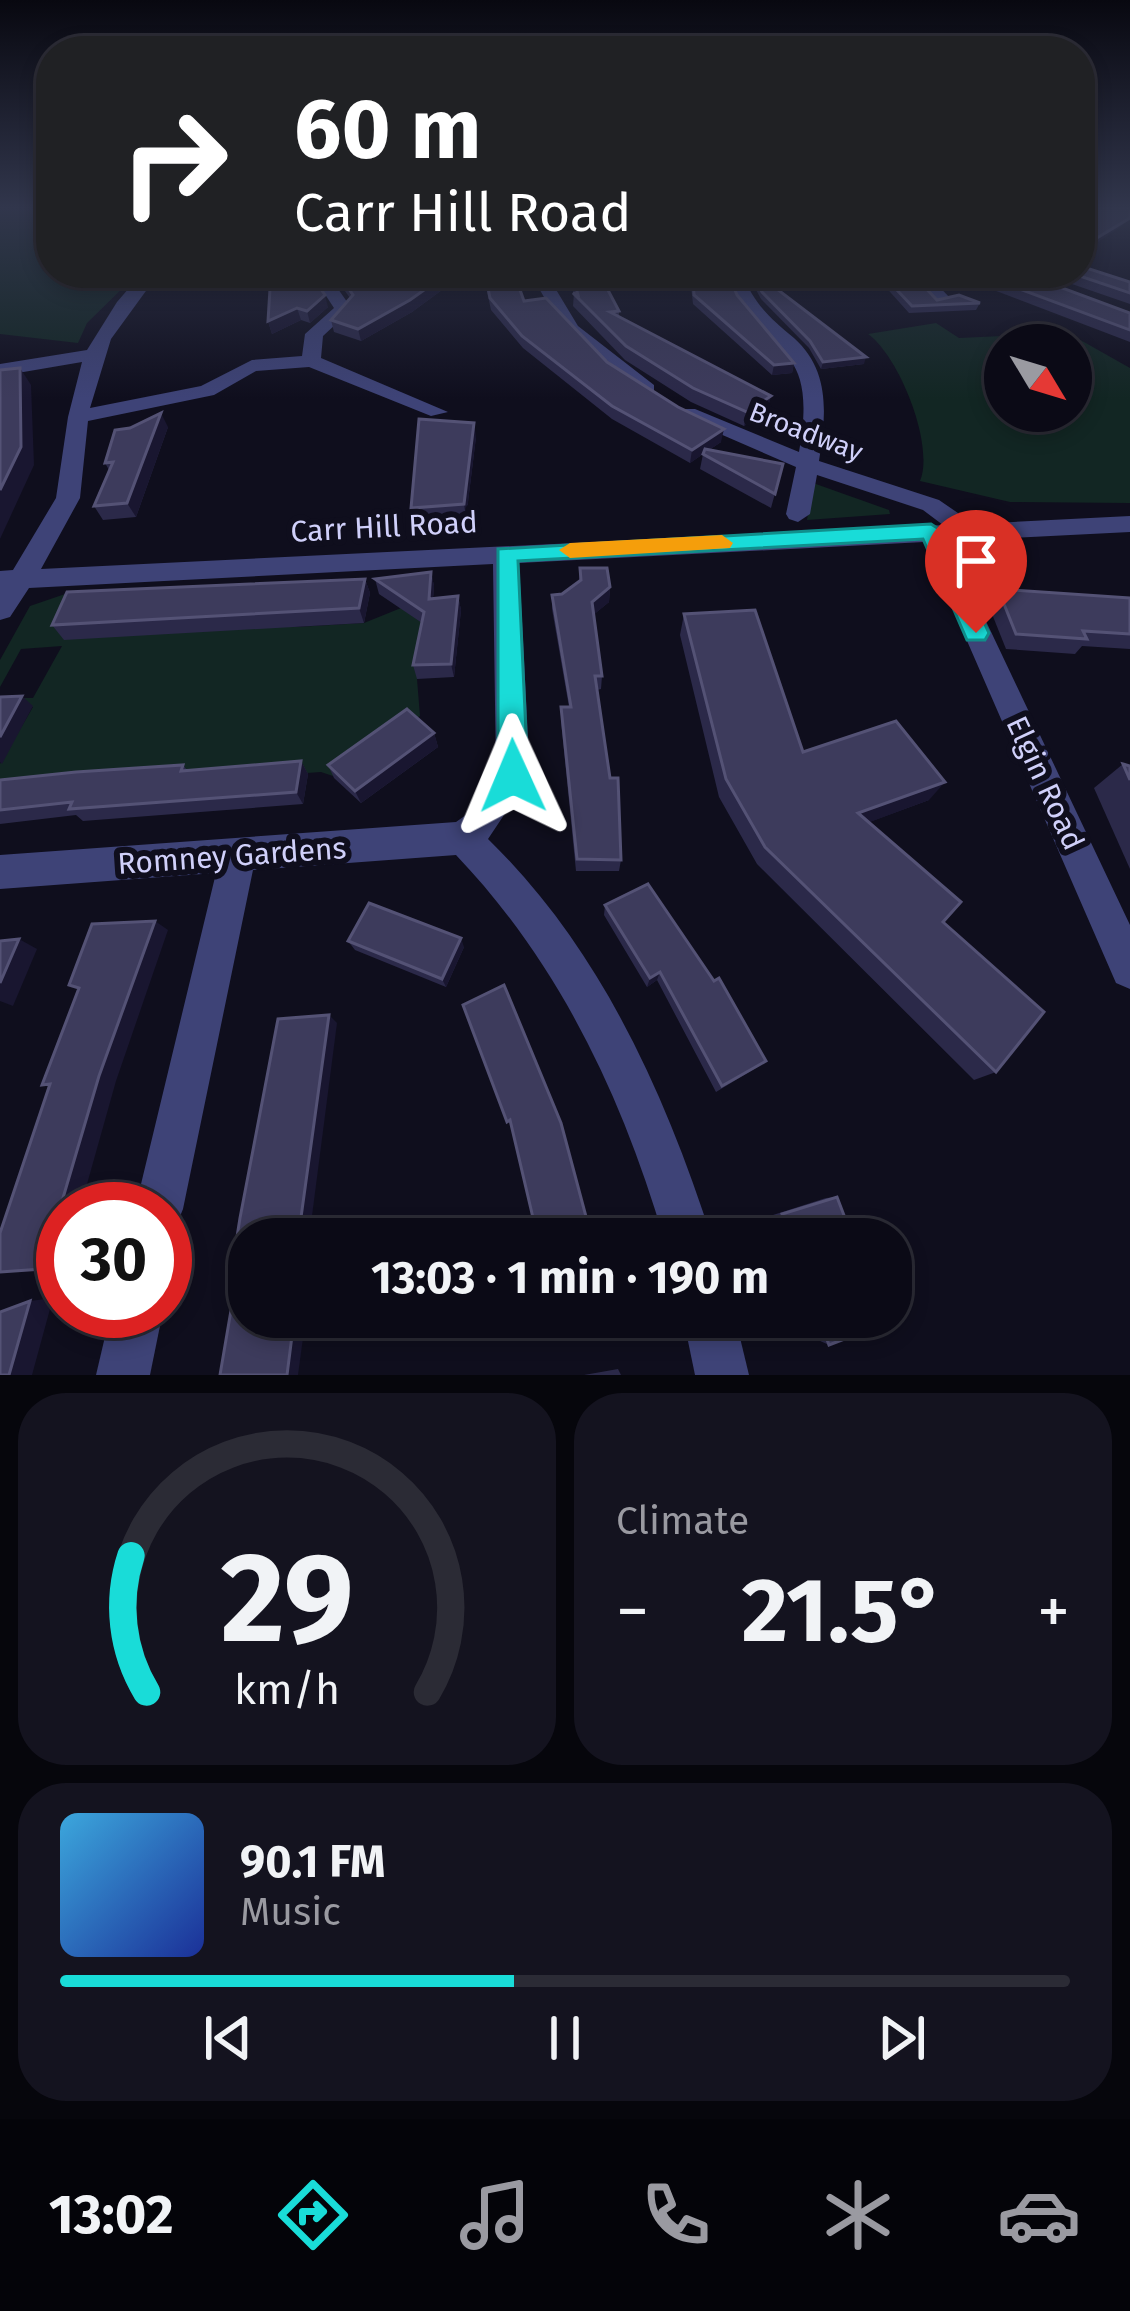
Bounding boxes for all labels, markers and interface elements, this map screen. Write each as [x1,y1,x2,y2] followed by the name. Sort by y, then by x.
[294,79,481,180] text: 60 m
[96,84,252,240] icon: right
[294,181,632,245] text: Carr Hill Road
[984,324,1092,432] north arrow
[984,324,1092,432] map controls
[745,396,868,469] street label: Broadway
[289,504,479,550] street label: Carr Hill Road
[925,510,1027,633] pin
[943,528,1009,594] icon: arrive
[998,710,1092,856] street label: Elgin Road
[450,713,576,839] position arrow
[116,830,348,882] street label: Romney Gardens
[36,1182,192,1338] speed limit sign: 30
[371,1251,769,1305] text: 13:03 · 1 min · 190 m
[616,1498,749,1544] text: Climate
[220,1524,354,1674] text: 29
[742,1557,945,1665] text: 21.5°
[616,1572,649,1651] text: −
[1037,1572,1070,1651] text: +
[234,1664,340,1715] text: km/h
[240,1835,386,1889] text: 90.1 FM
[240,1889,341,1935] text: Music
[195,2005,261,2071] icon: previous
[532,2005,598,2071] icon: pause
[869,2005,935,2071] icon: next
[271,2173,355,2257] icon: directions
[453,2173,537,2257] icon: music
[634,2173,718,2257] icon: phone
[816,2173,900,2257] icon: climate
[997,2173,1081,2257] icon: car
[49,2183,174,2247] text: 13:02

